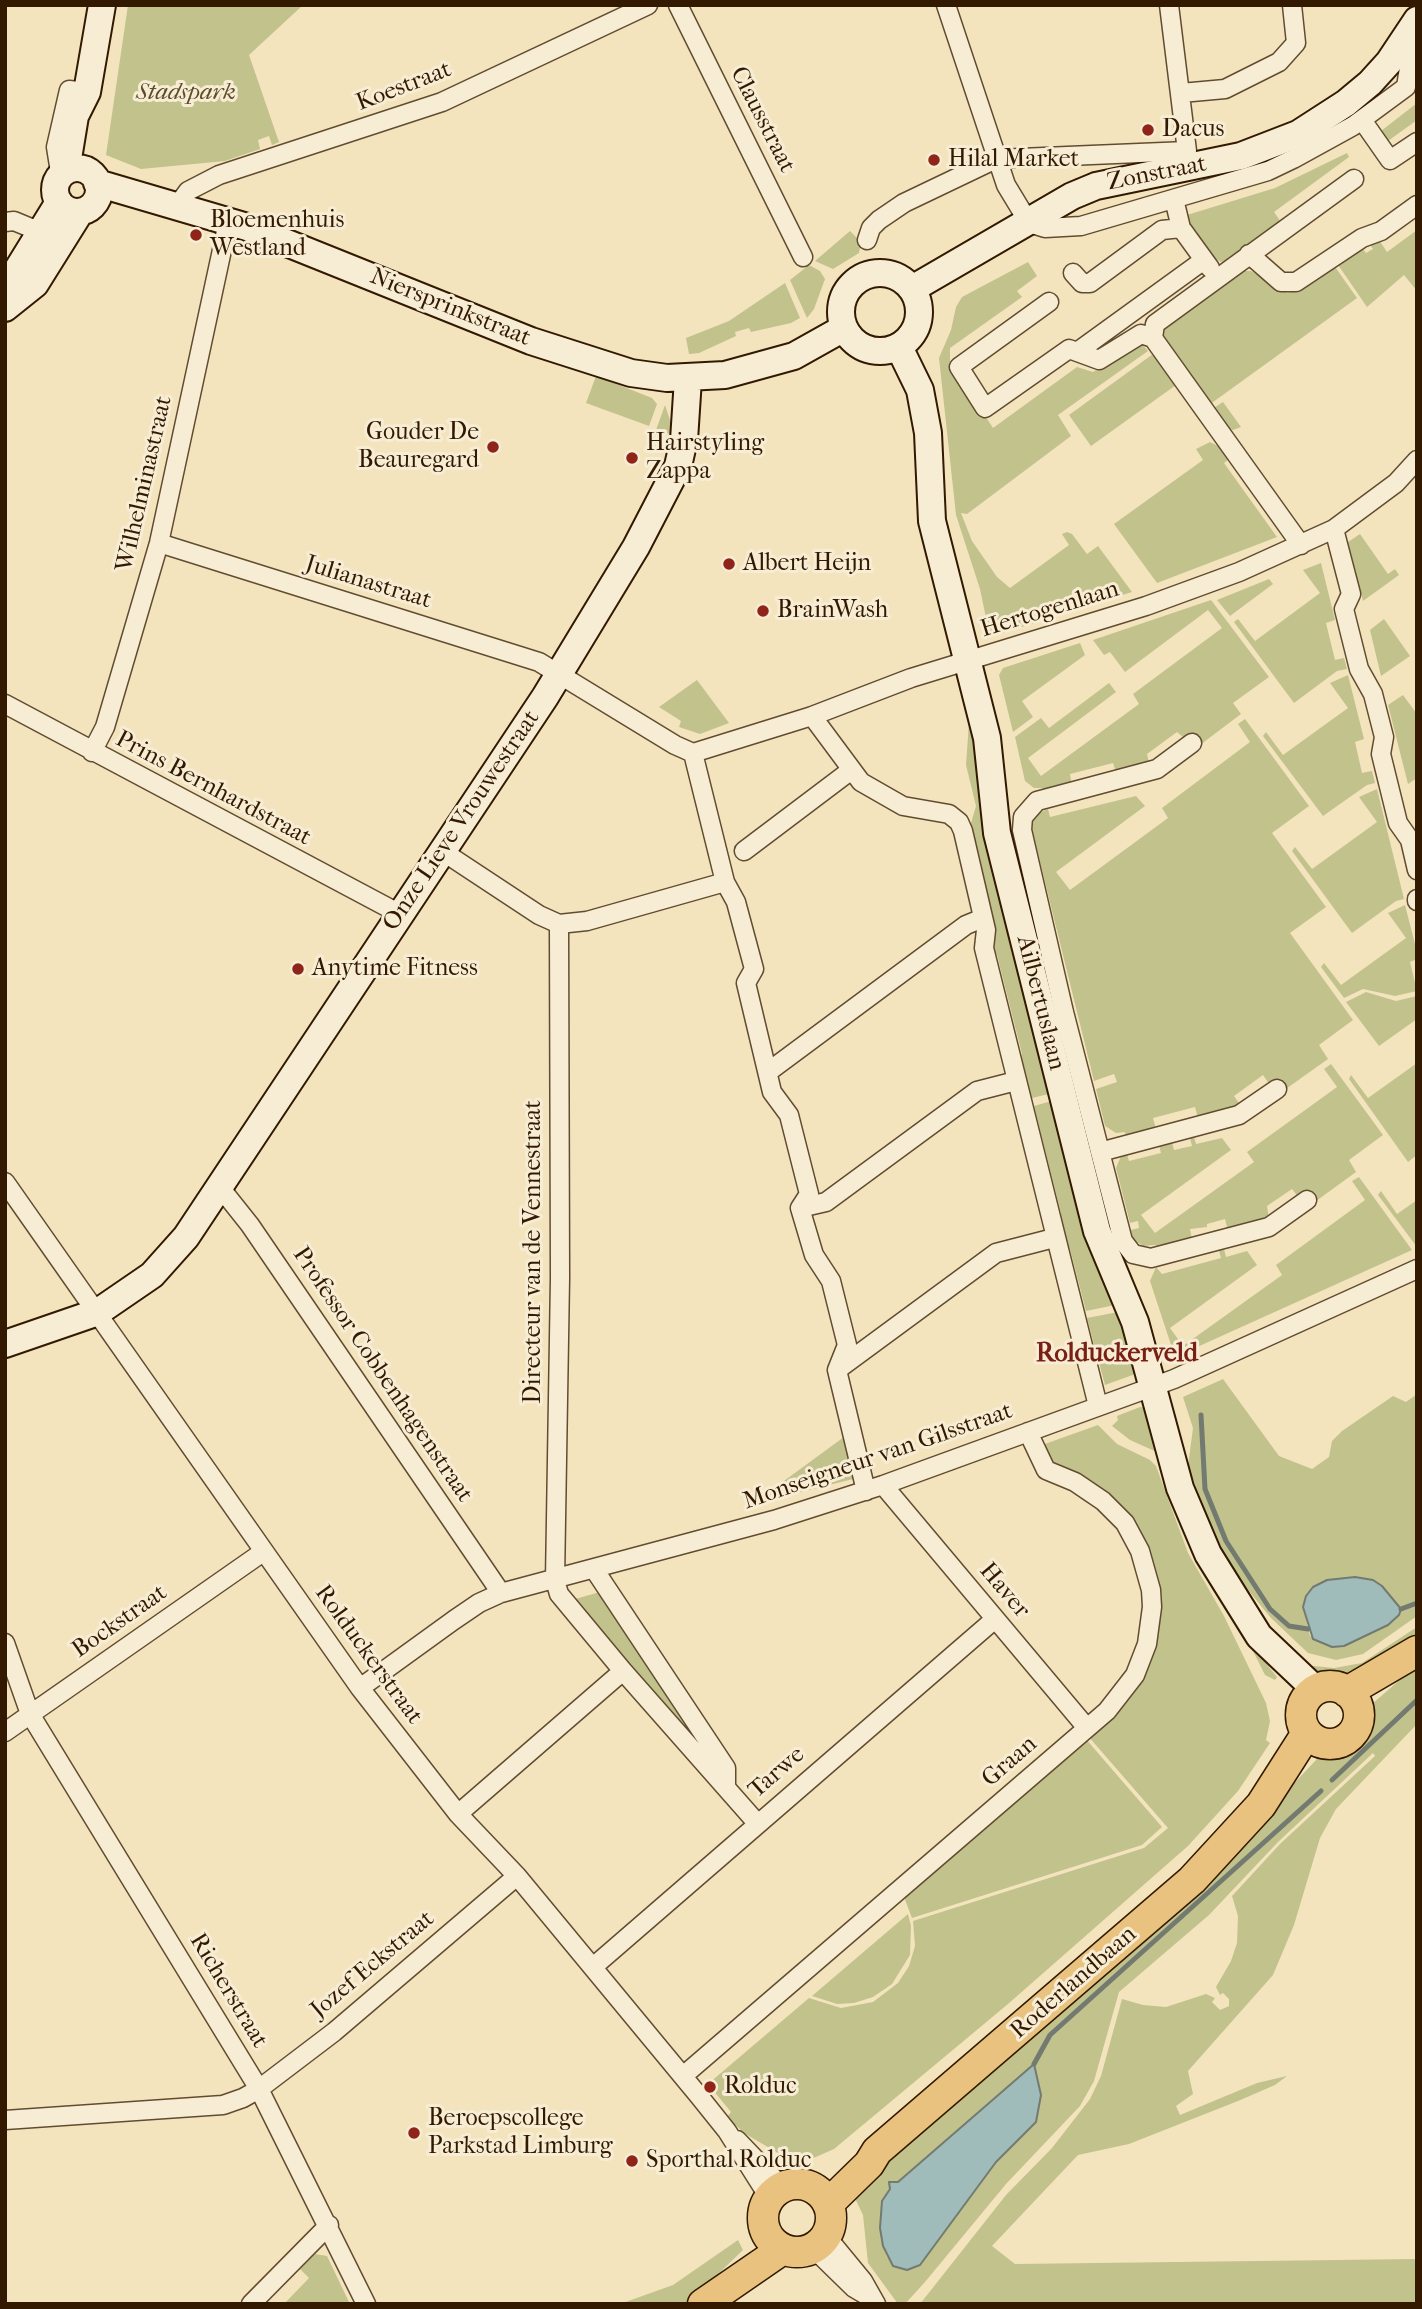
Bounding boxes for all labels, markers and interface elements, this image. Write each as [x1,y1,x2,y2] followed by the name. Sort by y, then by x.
[352,56,456,118] street label: Koestraat
[723,62,801,178] street label: Clausstraat
[136,79,236,107] park label: Stadspark
[1162,116,1224,144] place label: Dacus
[1140,122,1156,138] marker: Dacus
[948,146,1079,174] place label: Hilal Market
[1105,150,1209,198] street label: Zonstraat
[926,152,942,168] marker: Hilal Market
[210,207,344,263] place label: Bloemenhuis Westland
[188,227,204,243] marker: Bloemenhuis Westland
[366,263,534,353] street label: Niersprinkstraat
[111,393,179,575] street label: Wilhelminastraat
[358,419,479,475] place label: Gouder De Beauregard
[646,430,764,486] place label: Hairstyling Zappa
[485,439,501,455] marker: Gouder De Beauregard
[624,450,640,466] marker: Hairstyling Zappa
[301,550,435,616] street label: Julianastraat
[743,550,871,578] place label: Albert Heijn
[721,556,737,572] marker: Albert Heijn
[977,575,1123,645] street label: Hertogenlaan
[777,597,888,625] place label: BrainWash
[755,603,771,619] marker: BrainWash
[377,705,547,937] street label: Onze Lieve Vrouwestraat
[110,725,316,853] street label: Prins Bernhardstraat
[1009,933,1071,1073] street label: Ailbertuslaan
[312,955,478,983] place label: Anytime Fitness
[290,961,306,977] marker: Anytime Fitness
[520,1100,548,1404] street label: Directeur van de Vennestraat
[286,1242,478,1508] street label: Professor Cobbenhagenstraat
[1036,1339,1198,1371] district label: Rolduckerveld
[740,1397,1016,1517] street label: Monseigneur van Gilsstraat
[973,1558,1035,1624] street label: Haver
[67,1579,173,1665] street label: Bockstraat
[308,1580,428,1730] street label: Rolduckerstraat
[977,1730,1043,1794] street label: Graan
[743,1741,811,1805] street label: Tarwe
[306,1905,440,2025] street label: Jozef Eckstraat
[1005,1920,1143,2046] street label: Roderlandbaan
[183,1928,273,2054] street label: Richerstraat
[724,2073,797,2101] place label: Rolduc
[702,2079,718,2095] marker: Rolduc
[428,2105,613,2161] place label: Beroepscollege Parkstad Limburg
[406,2125,422,2141] marker: Beroepscollege Parkstad Limburg
[646,2147,811,2175] place label: Sporthal Rolduc
[624,2153,640,2169] marker: Sporthal Rolduc

